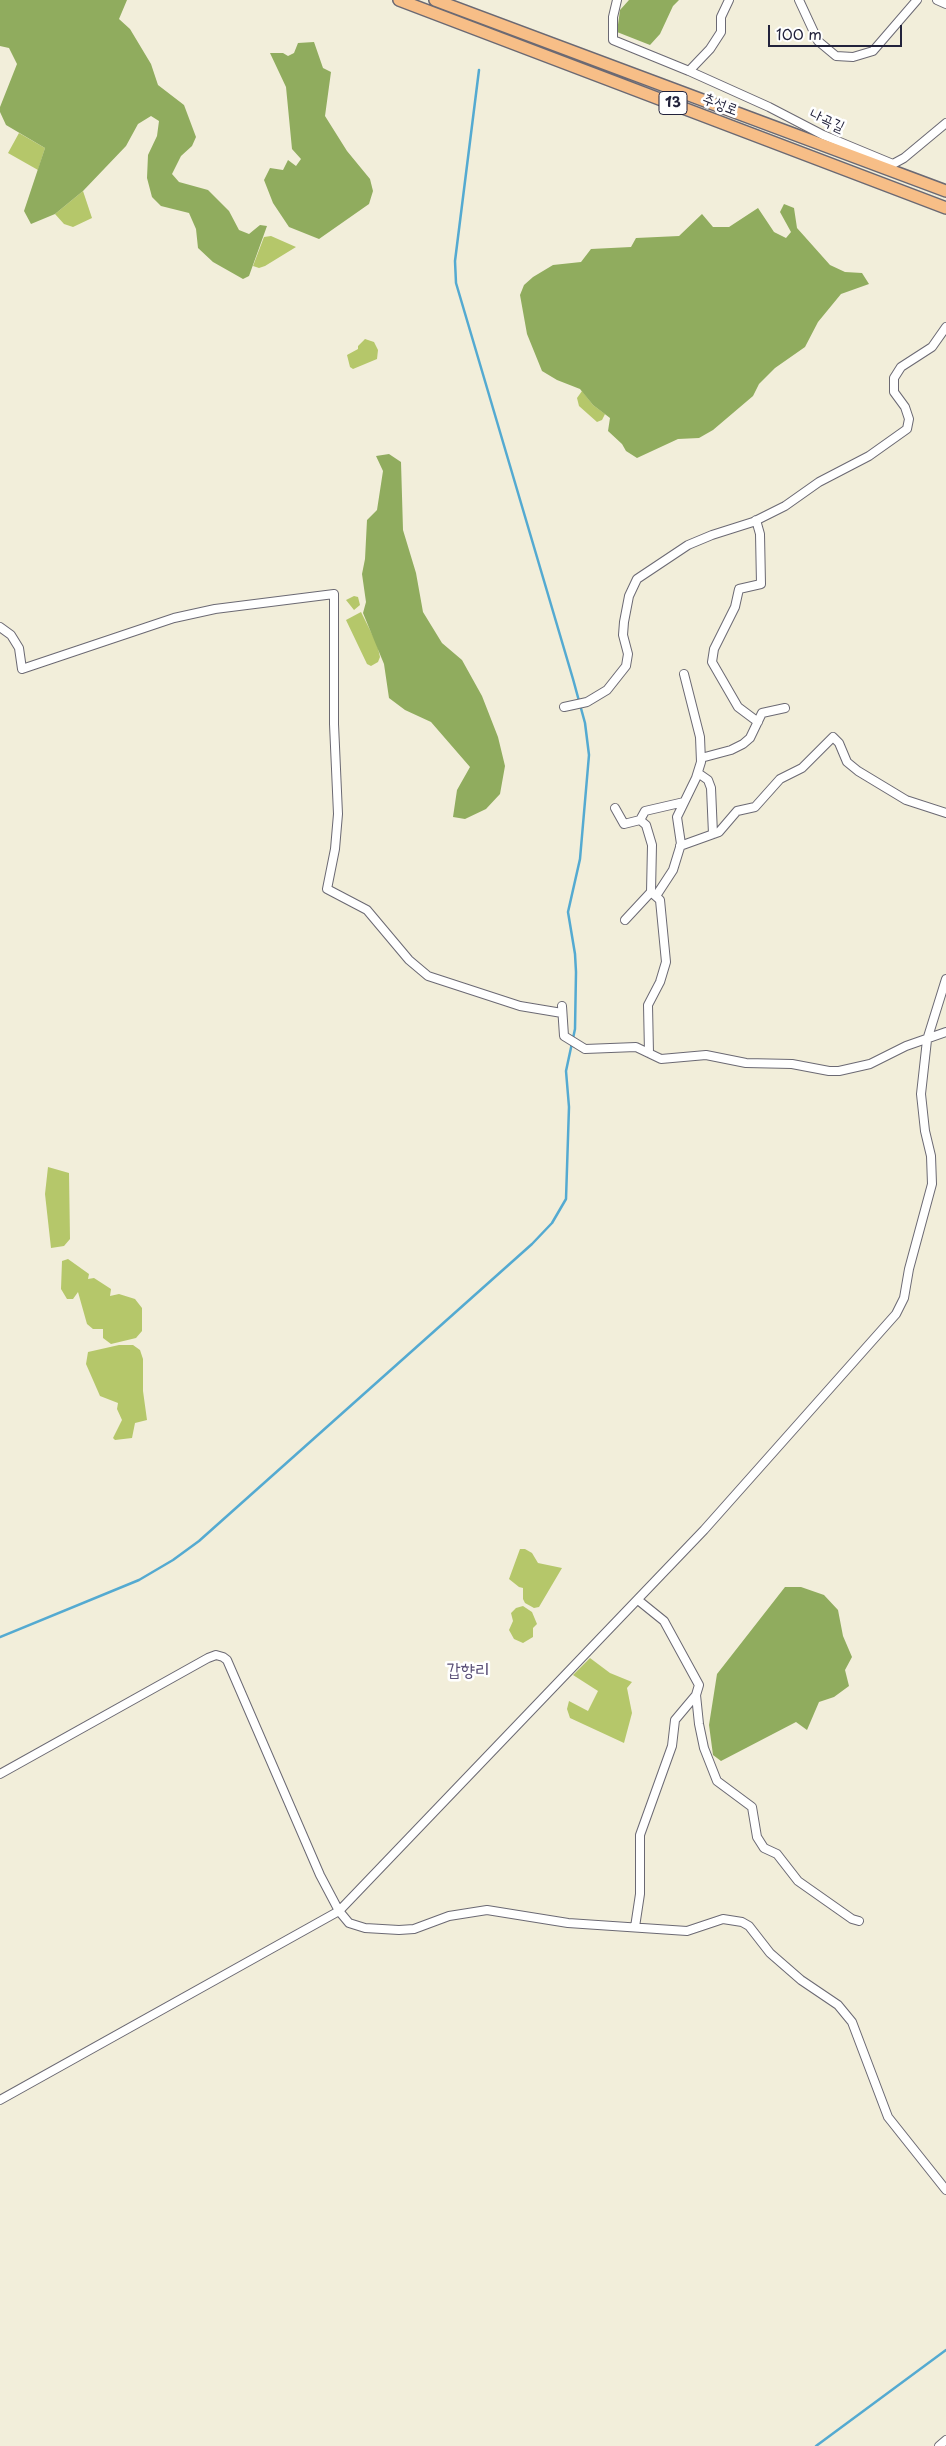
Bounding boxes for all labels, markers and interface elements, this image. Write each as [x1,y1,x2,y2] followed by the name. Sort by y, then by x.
[771,15,905,47] scale bar
[776,22,822,45] text: 100 m
[700,90,740,120] street label: 추성로
[659,92,687,115] road number: 13
[807,105,847,137] street label: 나곡길
[446,1660,490,1682] district label: 갑향리

